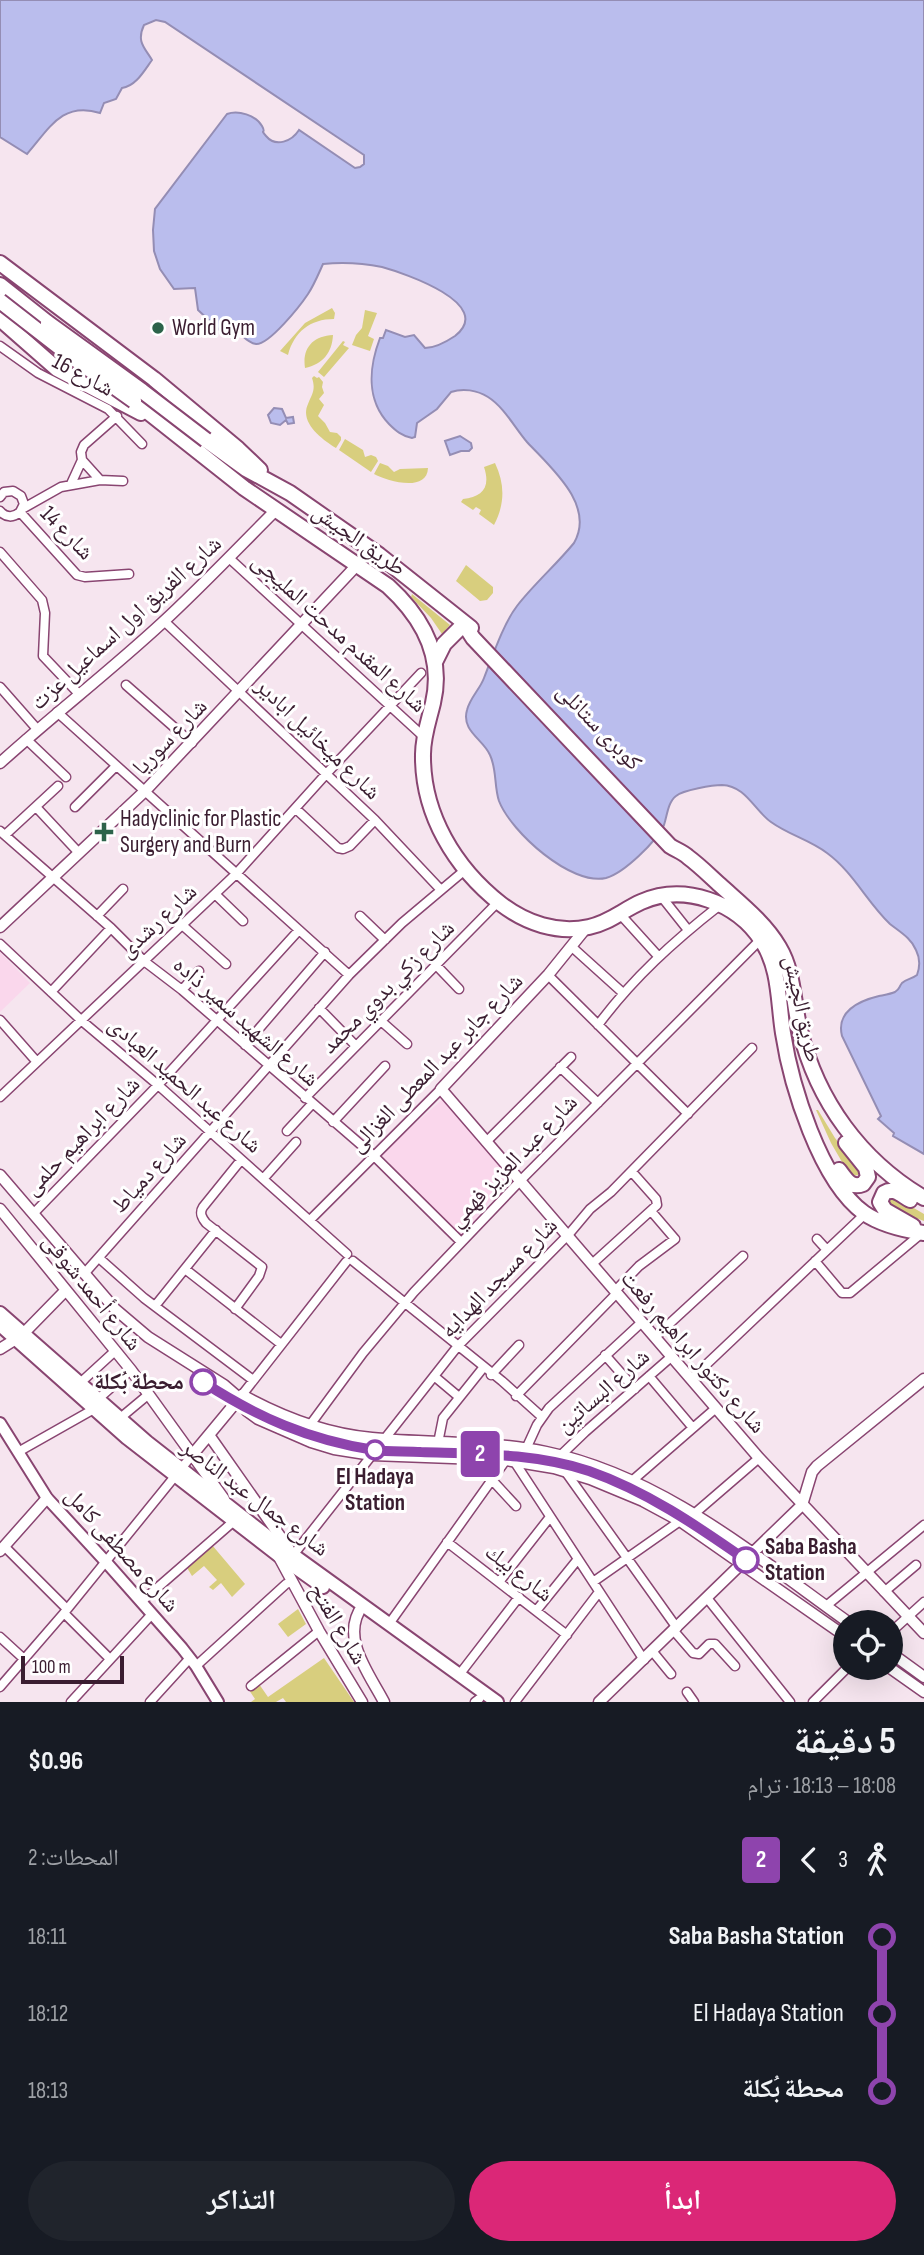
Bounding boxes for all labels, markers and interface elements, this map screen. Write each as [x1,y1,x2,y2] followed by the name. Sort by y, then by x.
[172,314,255,342] place label: World Gym
[150,320,166,336] marker: World Gym
[48,347,118,403] street label: شارع 16
[307,498,411,582] street label: طريق الجيش
[34,500,100,566] street label: شارع 14
[25,530,227,716] street label: شارع الفريق اول اسماعيل عزت
[245,547,432,720] street label: شارع المقدم مدحت المليجى
[249,671,387,806] street label: شارع ميخائيل ابادير
[550,677,648,777] street label: كوبرى ستانلى
[127,693,213,781] street label: شارع سوريا
[120,805,282,859] place label: Hadyclinic for Plastic Surgery and Burn
[94,822,114,842] marker: Hadyclinic for Plastic Surgery and Burn
[113,878,203,964] street label: شارع رشدى
[315,914,463,1062] street label: شارع زكي بدوي محمد
[167,951,325,1093] street label: شارع الشهيد سمير ذاده
[777,953,827,1065] street label: طريق الجيش
[343,967,529,1159] street label: شارع جابر عبد المعطى الغزالى
[102,1011,268,1159] street label: شارع عبد الحميد العبادى
[18,1070,147,1202] street label: شارع ابراهيم حلمى
[442,1089,586,1236] street label: شارع عبد العزيز فهمي
[105,1127,193,1219] street label: شارع دمياط
[434,1212,564,1344] street label: شارع مسجد الهدايه
[36,1227,148,1356] street label: شارع أحمد شوقى
[614,1265,772,1440] street label: شارع دكتور ابراهيم رفعت
[550,1343,656,1439] street label: شارع البساتين
[94,1368,184,1396] place label: محطة بُكلة
[190,1369,216,1395] marker: محطة بُكلة
[457,1431,503,1477] line badge: 2
[175,1433,334,1563] street label: شارع جمال عبد الناصر
[475,1439,485,1468] text: 2
[365,1440,385,1460] marker: El Hadaya Station
[336,1463,414,1517] place label: El Hadaya Station
[59,1482,185,1618] street label: شارع مصطفى كامل
[765,1533,857,1587] place label: Saba Basha Station
[479,1538,559,1608] street label: شارع بيك
[733,1547,759,1573] marker: Saba Basha Station
[303,1578,373,1670] street label: شارع الفتح
[833,1610,903,1680] map controls
[833,1610,903,1680] button: locate
[21,1653,124,1685] scale bar
[32,1656,71,1679] text: 100 m
[794,1719,896,1764] text: 5 دقيقة
[28,1746,83,1777] text: $0.96
[747,1772,896,1800] text: 18:08 – 18:13 · ترام
[790,1841,828,1879] icon: back
[858,1841,896,1879] icon: walk
[28,1844,119,1872] text: المحطات: 2
[756,1845,766,1874] text: 2
[838,1846,848,1874] text: 3
[669,1921,844,1952] text: Saba Basha Station
[28,1923,67,1951] text: 18:11
[693,1998,844,2029] text: El Hadaya Station
[28,2000,68,2028] text: 18:12
[742,2074,844,2105] text: محطة بُكلة
[28,2077,68,2105] text: 18:13
[28,2161,455,2241] button: التذاكر
[469,2161,896,2241] button: ابدأ

